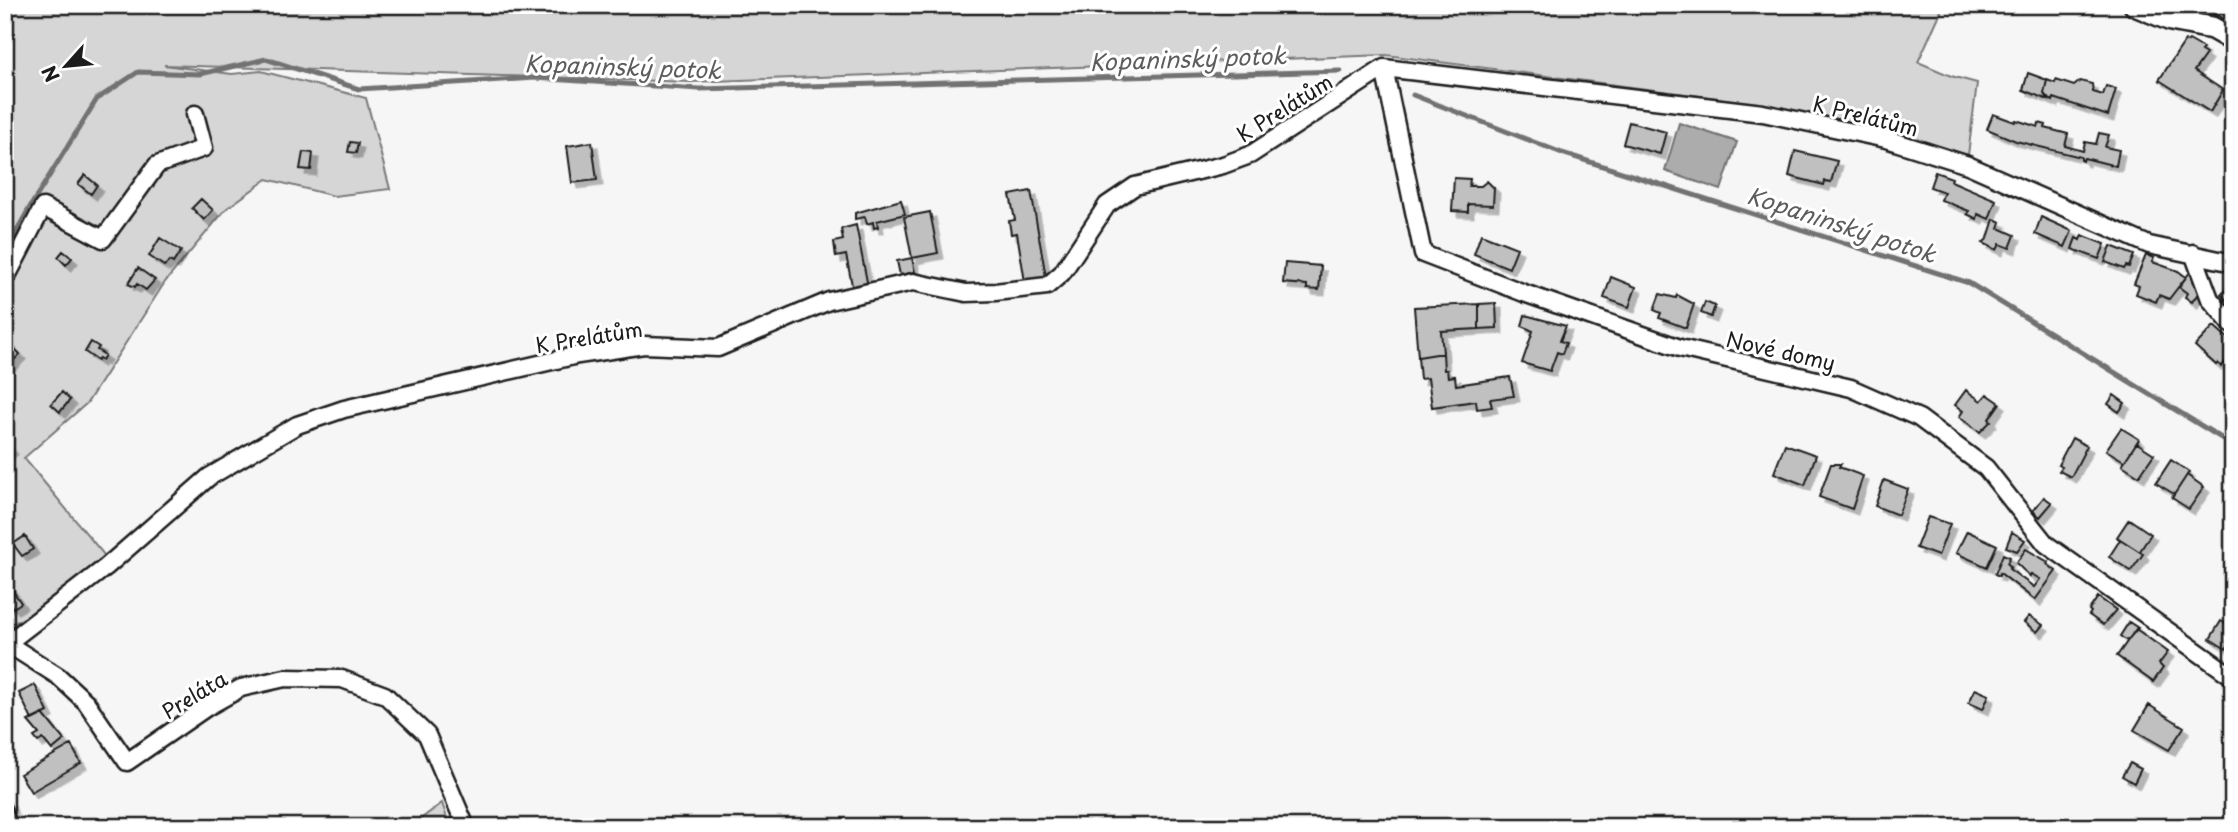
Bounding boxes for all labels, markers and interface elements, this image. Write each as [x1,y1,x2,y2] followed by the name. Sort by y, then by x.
[32,32,102,102] north arrow
[1089,37,1287,79] water label: Kopaninský potok
[524,45,722,87] water label: Kopaninský potok
[34,61,66,87] text: N
[1230,65,1338,149] street label: K Prelátům
[1810,86,1922,144] street label: K Prelátům
[1743,177,1941,271] water label: Kopaninský potok
[533,312,645,360] street label: K Prelátům
[1723,322,1839,378] street label: Nové domy
[155,661,234,726] street label: Preláta

